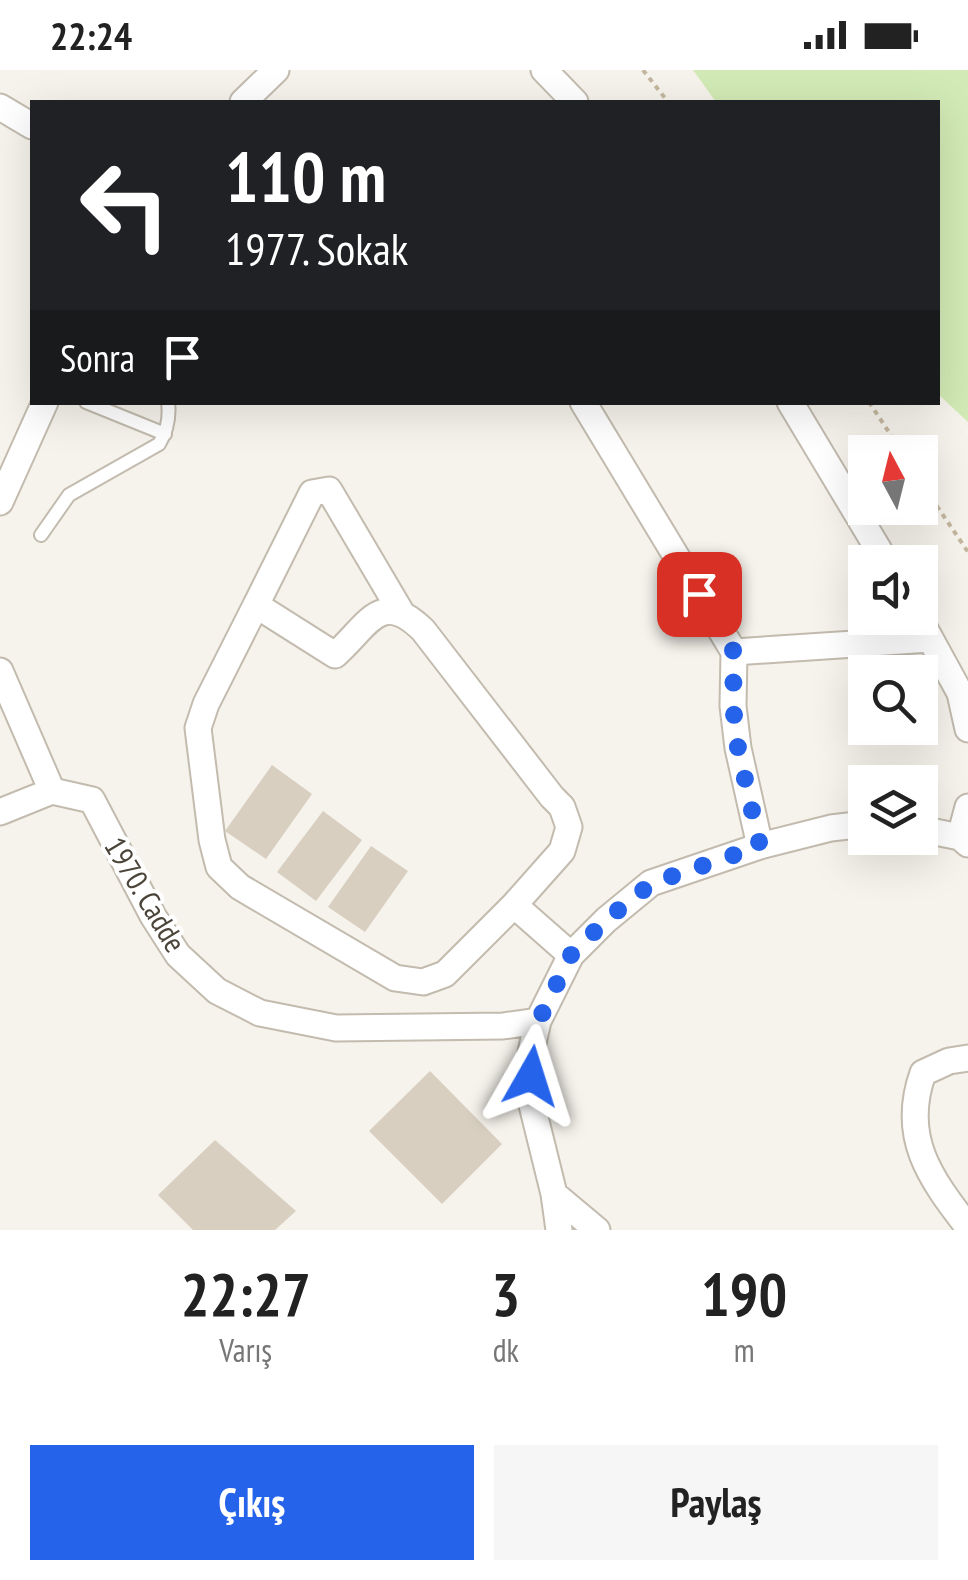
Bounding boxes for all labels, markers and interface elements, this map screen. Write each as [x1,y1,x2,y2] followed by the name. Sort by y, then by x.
[50,11,132,60] text: 22:24
[225,131,386,221] text: 110 m
[60,140,190,270] icon: left
[225,219,408,277] text: 1977. Sokak
[155,330,210,385] icon: arrive
[60,333,135,382] text: Sonra
[848,435,938,525] north arrow
[848,435,938,855] map controls
[848,545,938,635] button: sound
[657,552,742,637] pin
[672,567,727,622] icon: arrive
[848,655,938,745] button: search
[848,765,938,855] button: layers
[96,829,196,959] street label: 1970. Cadde
[479,1024,583,1128] position arrow
[181,1255,311,1333] text: 22:27
[492,1255,520,1333] text: 3
[701,1255,787,1333] text: 190
[219,1329,272,1371] text: Varış
[493,1329,519,1371] text: dk
[734,1329,754,1371] text: m
[30,1445,474,1560] button: Çıkış
[494,1445,938,1560] button: Paylaş

